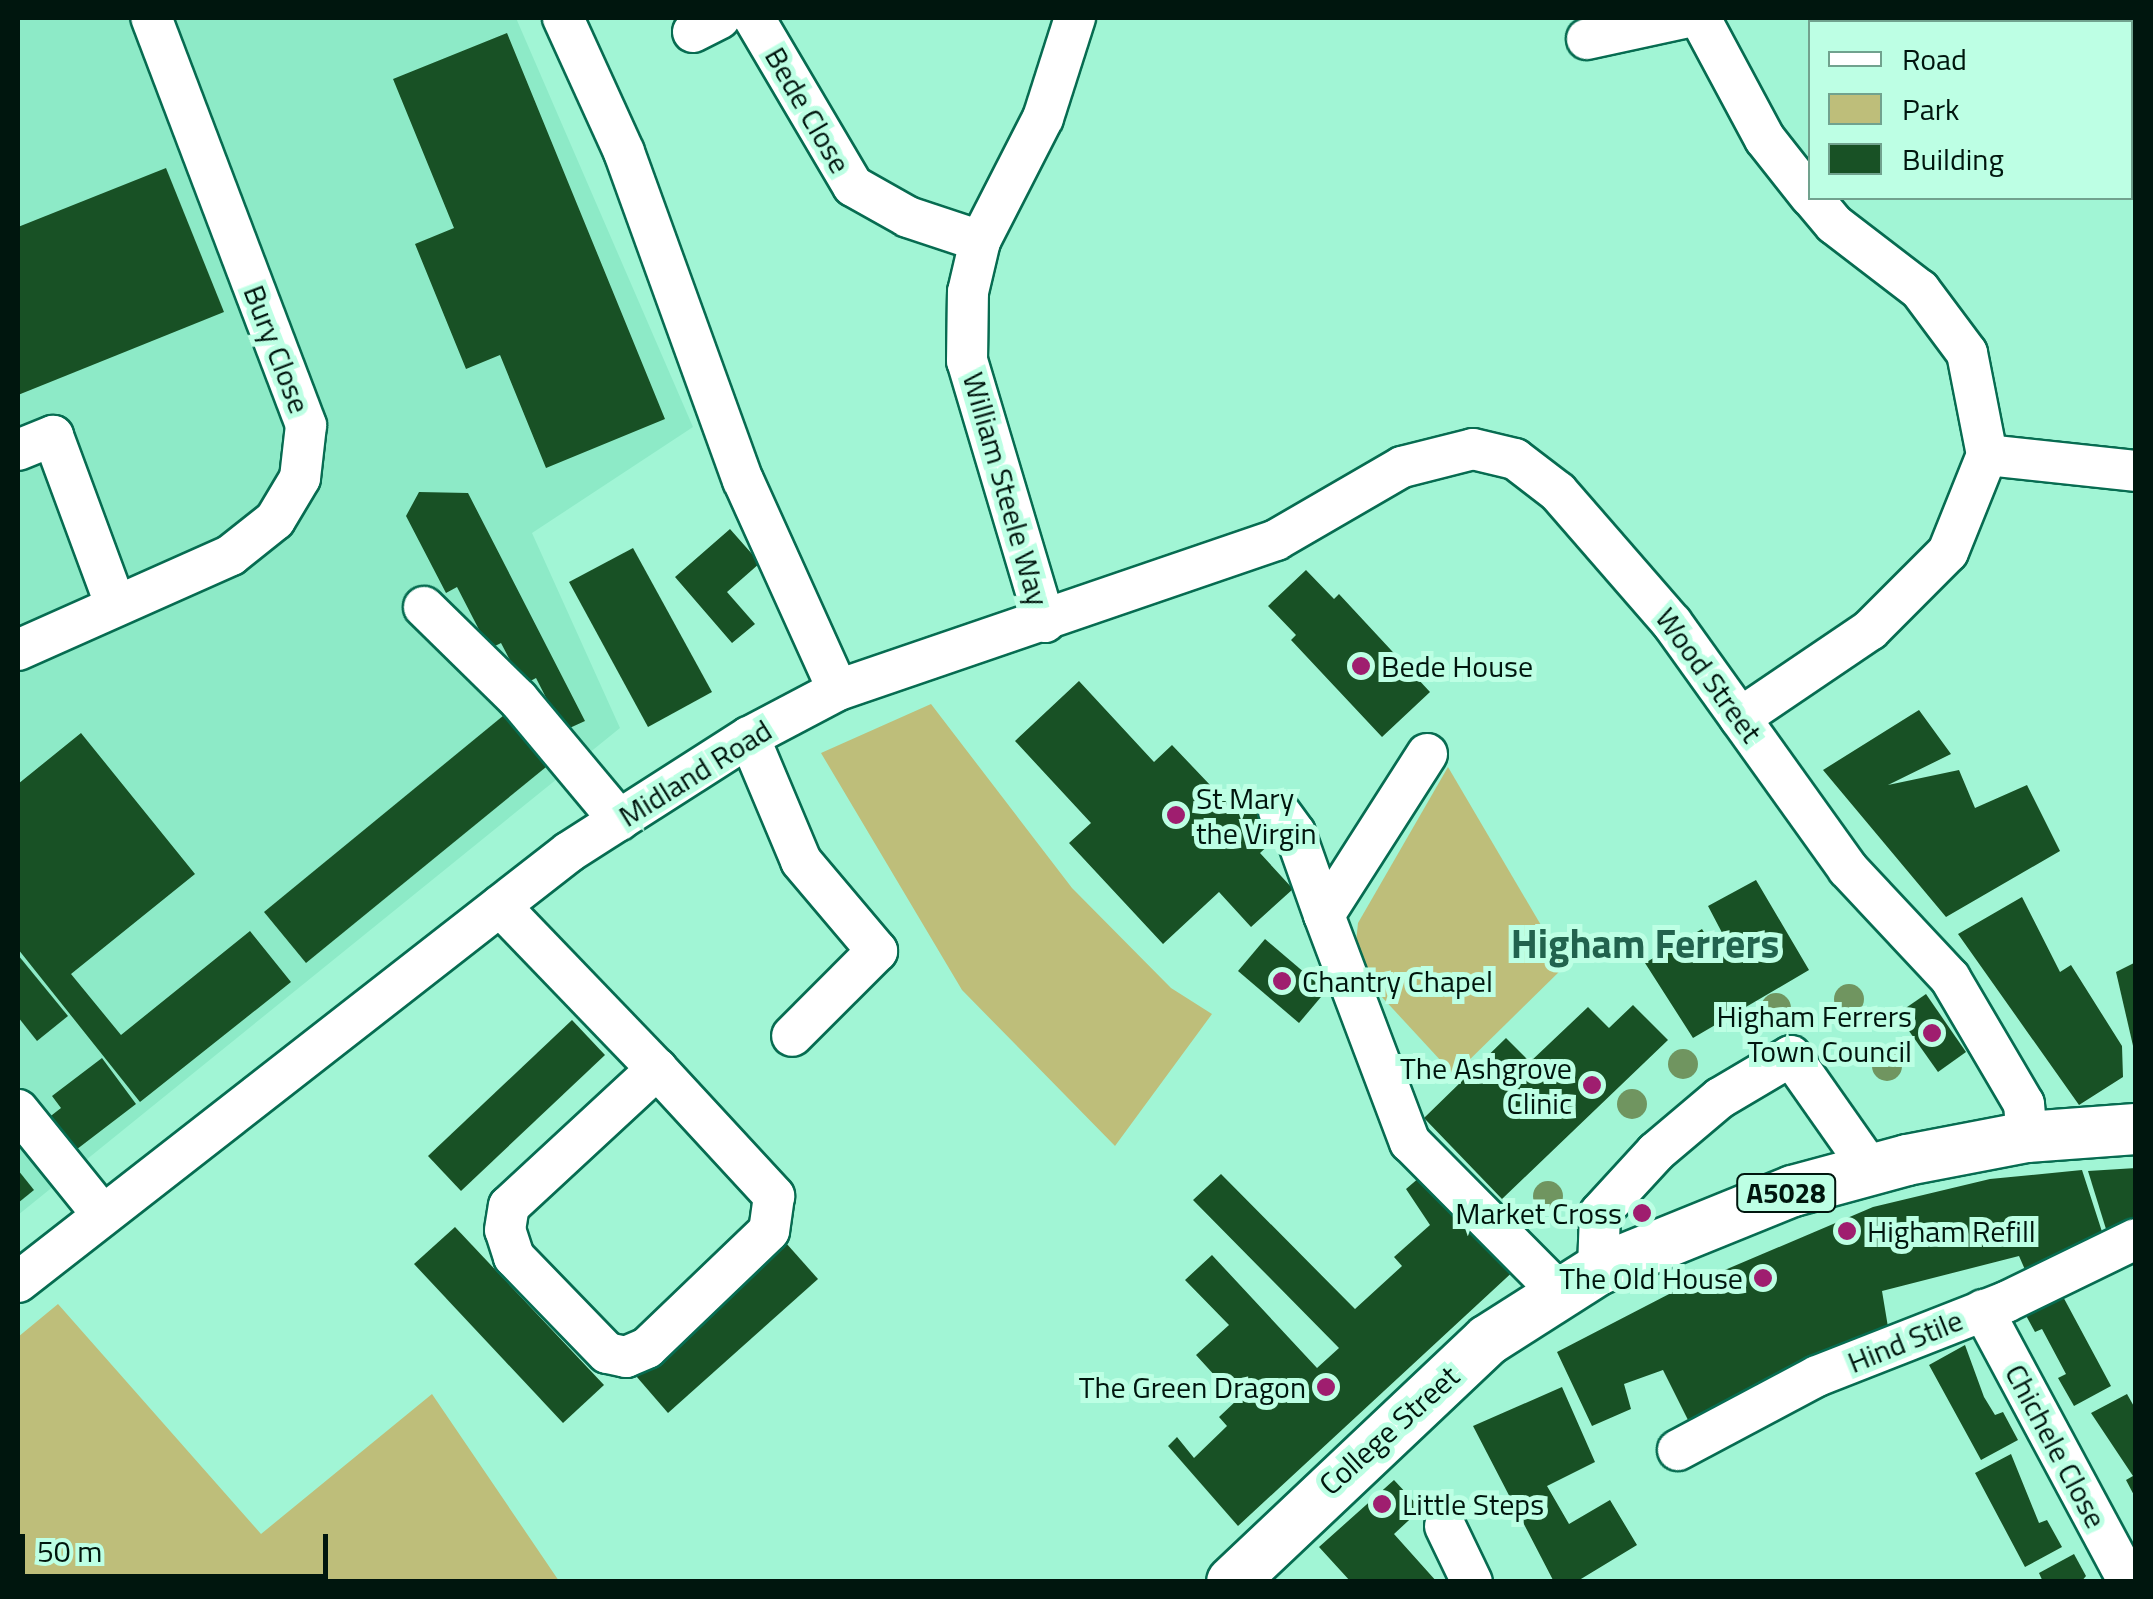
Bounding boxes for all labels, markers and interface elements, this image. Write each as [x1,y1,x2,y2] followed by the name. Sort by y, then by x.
[1808,20,2133,200] legend
[1902,36,1967,82] text: Road
[758,41,858,179] street label: Bede Close
[1902,86,1959,132] text: Park
[1902,136,2004,182] text: Building
[236,280,318,418] street label: Bury Close
[955,368,1057,610] street label: William Steele Way
[1648,601,1770,749] street label: Wood Street
[1381,648,1533,684] place label: Bede House
[1350,655,1372,677] marker: Bede House
[612,712,778,834] street label: Midland Road
[1196,780,1317,850] place label: St Mary the Virgin
[1165,804,1187,826] marker: St Mary the Virgin
[1511,920,1779,968] district label: Higham Ferrers
[1302,963,1493,999] place label: Chantry Chapel
[1271,970,1293,992] marker: Chantry Chapel
[1717,998,1912,1068] place label: Higham Ferrers Town Council
[1921,1022,1943,1044] marker: Higham Ferrers Town Council
[1400,1050,1572,1120] place label: The Ashgrove Clinic
[1581,1074,1603,1096] marker: The Ashgrove Clinic
[1736,1170,1836,1216] road number: A5028
[1455,1195,1622,1231] place label: Market Cross
[1631,1202,1653,1224] marker: Market Cross
[1867,1213,2036,1249] place label: Higham Refill
[1836,1220,1858,1242] marker: Higham Refill
[1559,1260,1743,1296] place label: The Old House
[1752,1267,1774,1289] marker: The Old House
[1842,1302,1968,1380] street label: Hind Stile
[1312,1358,1466,1502] street label: College Street
[1998,1358,2114,1534] street label: Chichele Close
[1079,1369,1306,1405] place label: The Green Dragon
[1315,1376,1337,1398] marker: The Green Dragon
[1402,1486,1544,1522] place label: Little Steps
[1371,1493,1393,1515] marker: Little Steps
[25,1514,332,1576] scale bar
[37,1528,102,1574] text: 50 m

